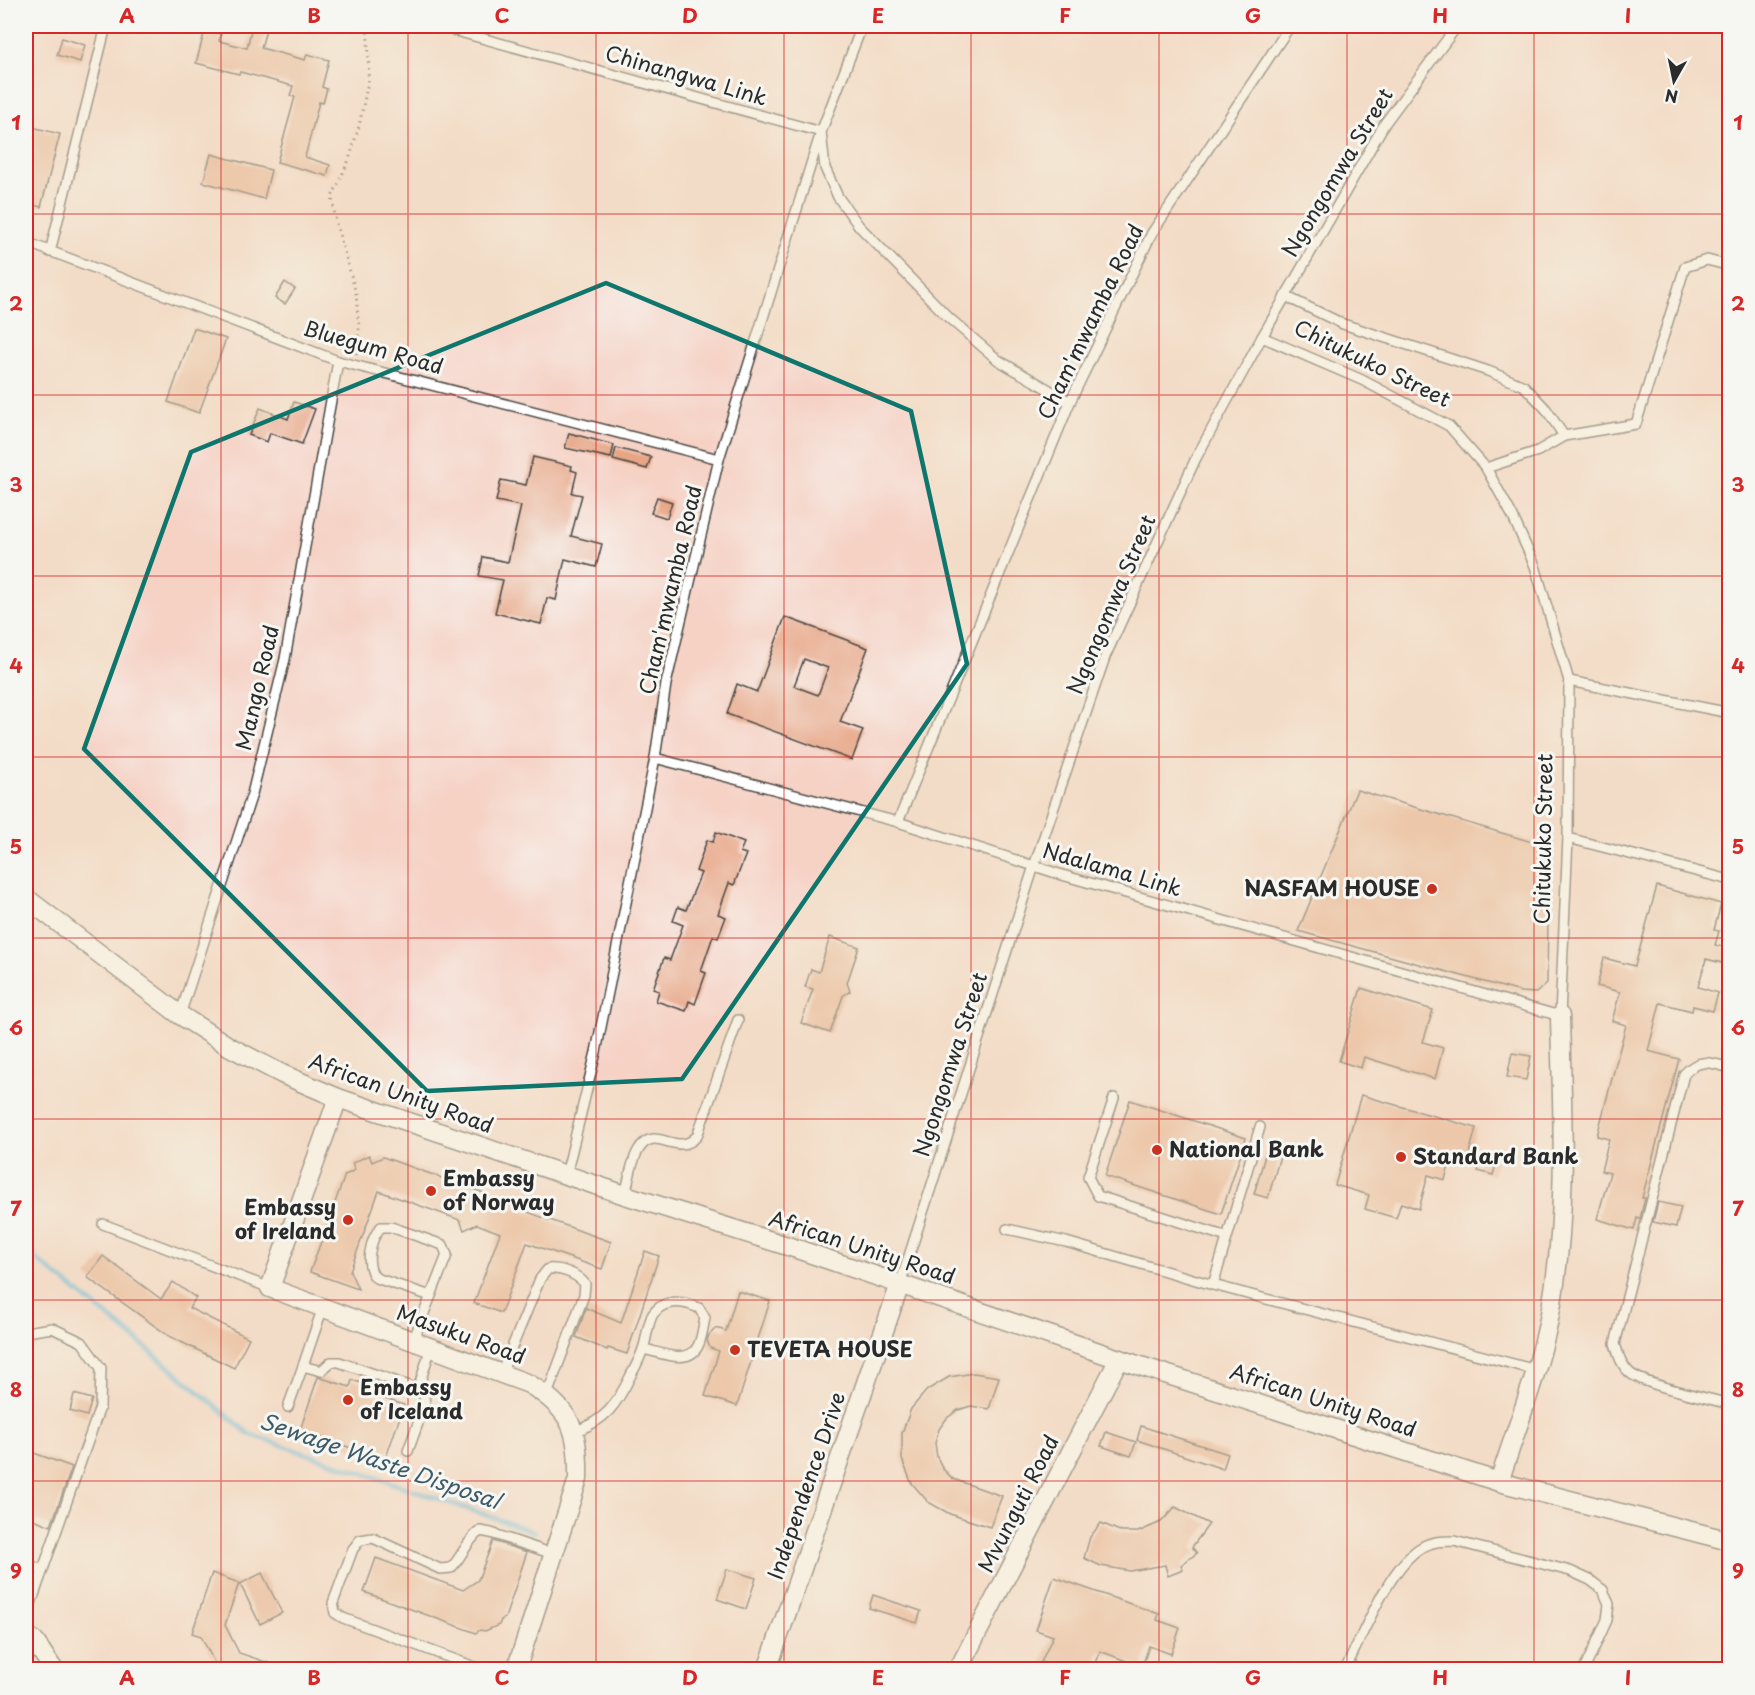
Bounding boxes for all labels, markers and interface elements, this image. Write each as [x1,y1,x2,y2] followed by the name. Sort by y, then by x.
[119,0,135,30] text: A
[307,0,321,30] text: B
[494,0,510,30] text: C
[682,0,698,30] text: D
[872,0,884,30] text: E
[1059,0,1071,30] text: F
[1245,0,1261,30] text: G
[1432,0,1448,30] text: H
[1625,0,1631,30] text: I
[602,36,771,113] street label: Chinangwa Link
[1644,51,1704,111] north arrow
[1273,81,1400,263] street label: Ngongomwa Street
[1663,84,1680,110] text: N
[11,107,21,137] text: 1
[1733,107,1743,137] text: 1
[1028,218,1150,424] street label: Cham'mwamba Road
[9,288,23,318] text: 2
[1731,288,1745,318] text: 2
[1289,310,1457,414] street label: Chitukuko Street
[300,311,447,381] street label: Bluegum Road
[9,469,23,499] text: 3
[1731,469,1745,499] text: 3
[629,482,709,697] street label: Cham'mwamba Road
[1058,509,1163,699] street label: Ngongomwa Street
[226,622,286,753] street label: Mango Road
[9,650,23,680] text: 4
[1731,650,1745,680] text: 4
[1525,753,1559,925] street label: Chitukuko Street
[10,831,22,861] text: 5
[1732,831,1744,861] text: 5
[1039,833,1186,903] street label: Ndalama Link
[1245,871,1420,903] place label: NASFAM HOUSE
[1425,882,1439,896] marker: NASFAM HOUSE
[904,968,994,1161] street label: Ngongomwa Street
[9,1012,23,1042] text: 6
[1731,1012,1745,1042] text: 6
[305,1044,498,1140] street label: African Unity Road
[1169,1132,1324,1164] place label: National Bank
[1413,1139,1578,1171] place label: Standard Bank
[1150,1143,1164,1157] marker: National Bank
[1394,1150,1408,1164] marker: Standard Bank
[443,1161,555,1217] place label: Embassy of Norway
[424,1184,438,1198] marker: Embassy of Norway
[235,1190,336,1246] place label: Embassy of Ireland
[10,1193,22,1223] text: 7
[1732,1193,1744,1223] text: 7
[765,1201,960,1291] street label: African Unity Road
[341,1213,355,1227] marker: Embassy of Ireland
[393,1295,531,1371] street label: Masuku Road
[747,1332,913,1364] place label: TEVETA HOUSE
[728,1343,742,1357] marker: TEVETA HOUSE
[1226,1354,1421,1444] street label: African Unity Road
[360,1370,463,1426] place label: Embassy of Iceland
[10,1374,22,1404] text: 8
[1732,1374,1744,1404] text: 8
[758,1387,852,1584] street label: Independence Drive
[341,1393,355,1407] marker: Embassy of Iceland
[256,1403,509,1517] water label: Sewage Waste Disposal
[969,1429,1066,1578] street label: Mvunguti Road
[10,1555,22,1585] text: 9
[1732,1555,1744,1585] text: 9
[119,1662,135,1692] text: A
[307,1662,321,1692] text: B
[494,1662,510,1692] text: C
[682,1662,698,1692] text: D
[872,1662,884,1692] text: E
[1059,1662,1071,1692] text: F
[1245,1662,1261,1692] text: G
[1432,1662,1448,1692] text: H
[1625,1662,1631,1692] text: I

